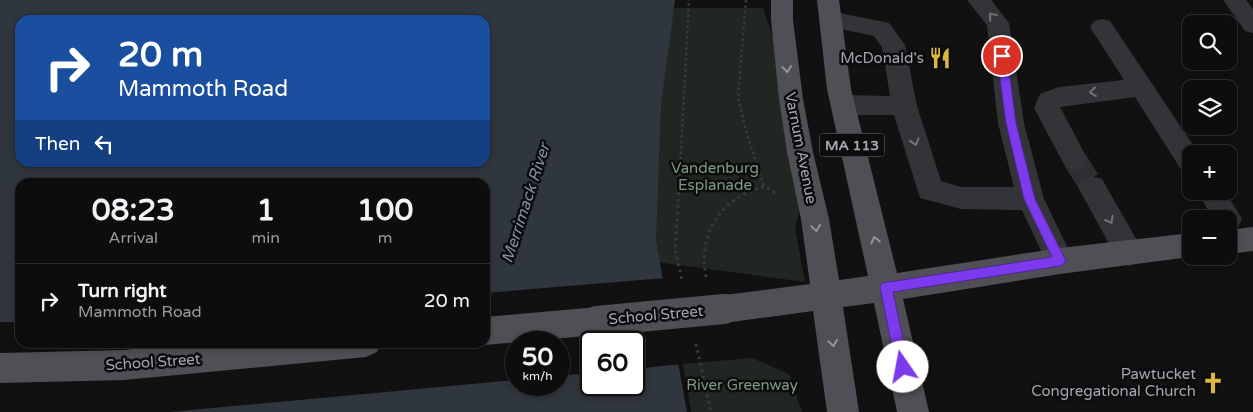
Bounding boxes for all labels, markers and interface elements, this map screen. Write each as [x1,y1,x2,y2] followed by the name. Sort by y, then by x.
[988,12,997,21] one-way arrow
[1182,15,1237,265] map controls
[1182,15,1237,70] button: search
[118,34,203,76] text: 20 m
[35,35,100,100] icon: right
[981,35,1023,77] pin
[988,42,1016,70] icon: arrive
[927,45,953,71] restaurant icon: McDonald's
[840,49,924,67] place label: McDonald's
[781,65,792,73] one-way arrow
[118,76,288,102] text: Mammoth Road
[1182,80,1237,135] button: layers
[1088,86,1096,97] one-way arrow
[781,91,821,205] street label: Varnum Avenue
[90,130,118,158] icon: left
[35,133,80,155] text: Then
[820,134,884,156] road number: MA 113
[910,137,920,145] one-way arrow
[497,139,555,266] water label: Merrimack River
[1182,145,1237,200] button: +
[671,159,759,194] park label: Vandenburg Esplanade
[92,192,175,229] text: 08:23
[256,192,275,229] text: 1
[357,192,413,229] text: 100
[1182,210,1237,265] button: −
[1104,215,1114,224] one-way arrow
[810,225,821,233] one-way arrow
[109,228,158,248] text: Arrival
[252,228,280,248] text: min
[378,228,392,248] text: m
[870,235,881,244] one-way arrow
[78,280,166,302] text: Turn right
[35,287,63,315] icon: right
[424,290,470,312] text: 20 m
[78,302,202,322] text: Mammoth Road
[608,302,704,328] street label: School Street
[580,331,645,396] speed limit sign: 60
[827,340,838,348] one-way arrow
[876,340,928,392] position arrow
[522,342,553,372] text: 50
[105,350,201,374] street label: School Street
[1031,365,1196,400] place label: Pawtucket Congregational Church
[522,369,553,383] text: km/h
[1200,370,1226,396] church icon: Pawtucket Congregational Church
[686,376,798,394] park label: River Greenway

